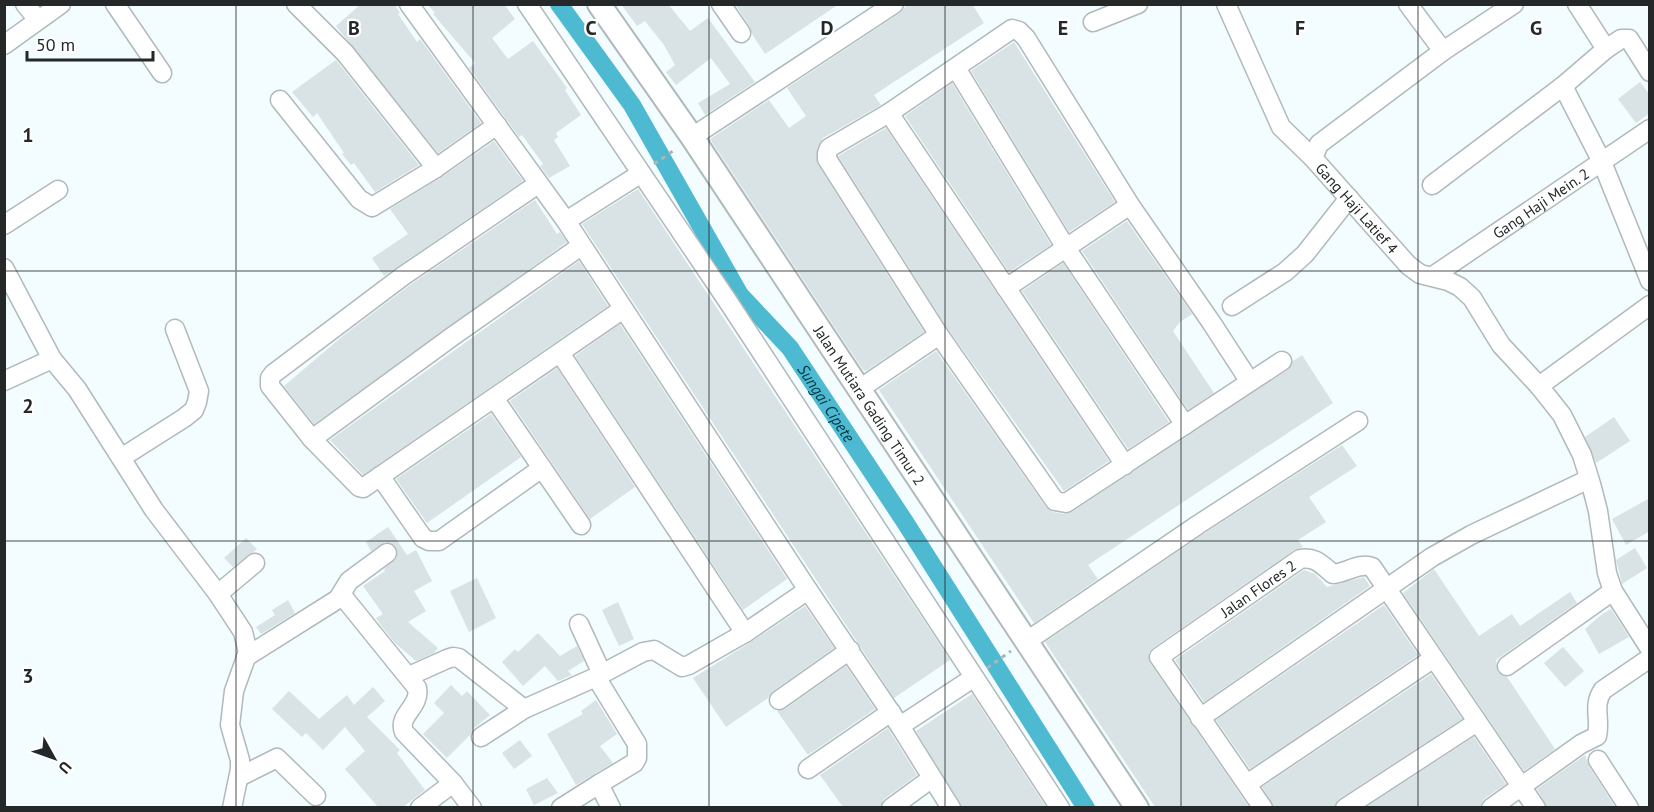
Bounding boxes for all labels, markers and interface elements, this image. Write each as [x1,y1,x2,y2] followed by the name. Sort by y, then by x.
[348,15,360,41] text: B
[585,15,597,41] text: C
[821,15,834,41] text: D
[1058,15,1068,41] text: E
[1295,15,1305,41] text: F
[1530,15,1542,41] text: G
[27,24,153,62] scale bar
[36,33,75,56] text: 50 m
[22,122,34,148] text: 1
[1312,158,1403,257] street label: Gang Haji Latief 4
[1489,164,1593,243] street label: Gang Haji Mein. 2
[810,321,930,489] street label: Jalan Mutiara Gading Timur 2
[793,360,860,446] water label: Sungai Cipete
[22,393,34,419] text: 2
[1216,555,1299,621] street label: Jalan Flores 2
[22,663,34,689] text: 3
[24,728,84,788] north arrow
[55,757,76,778] text: U

